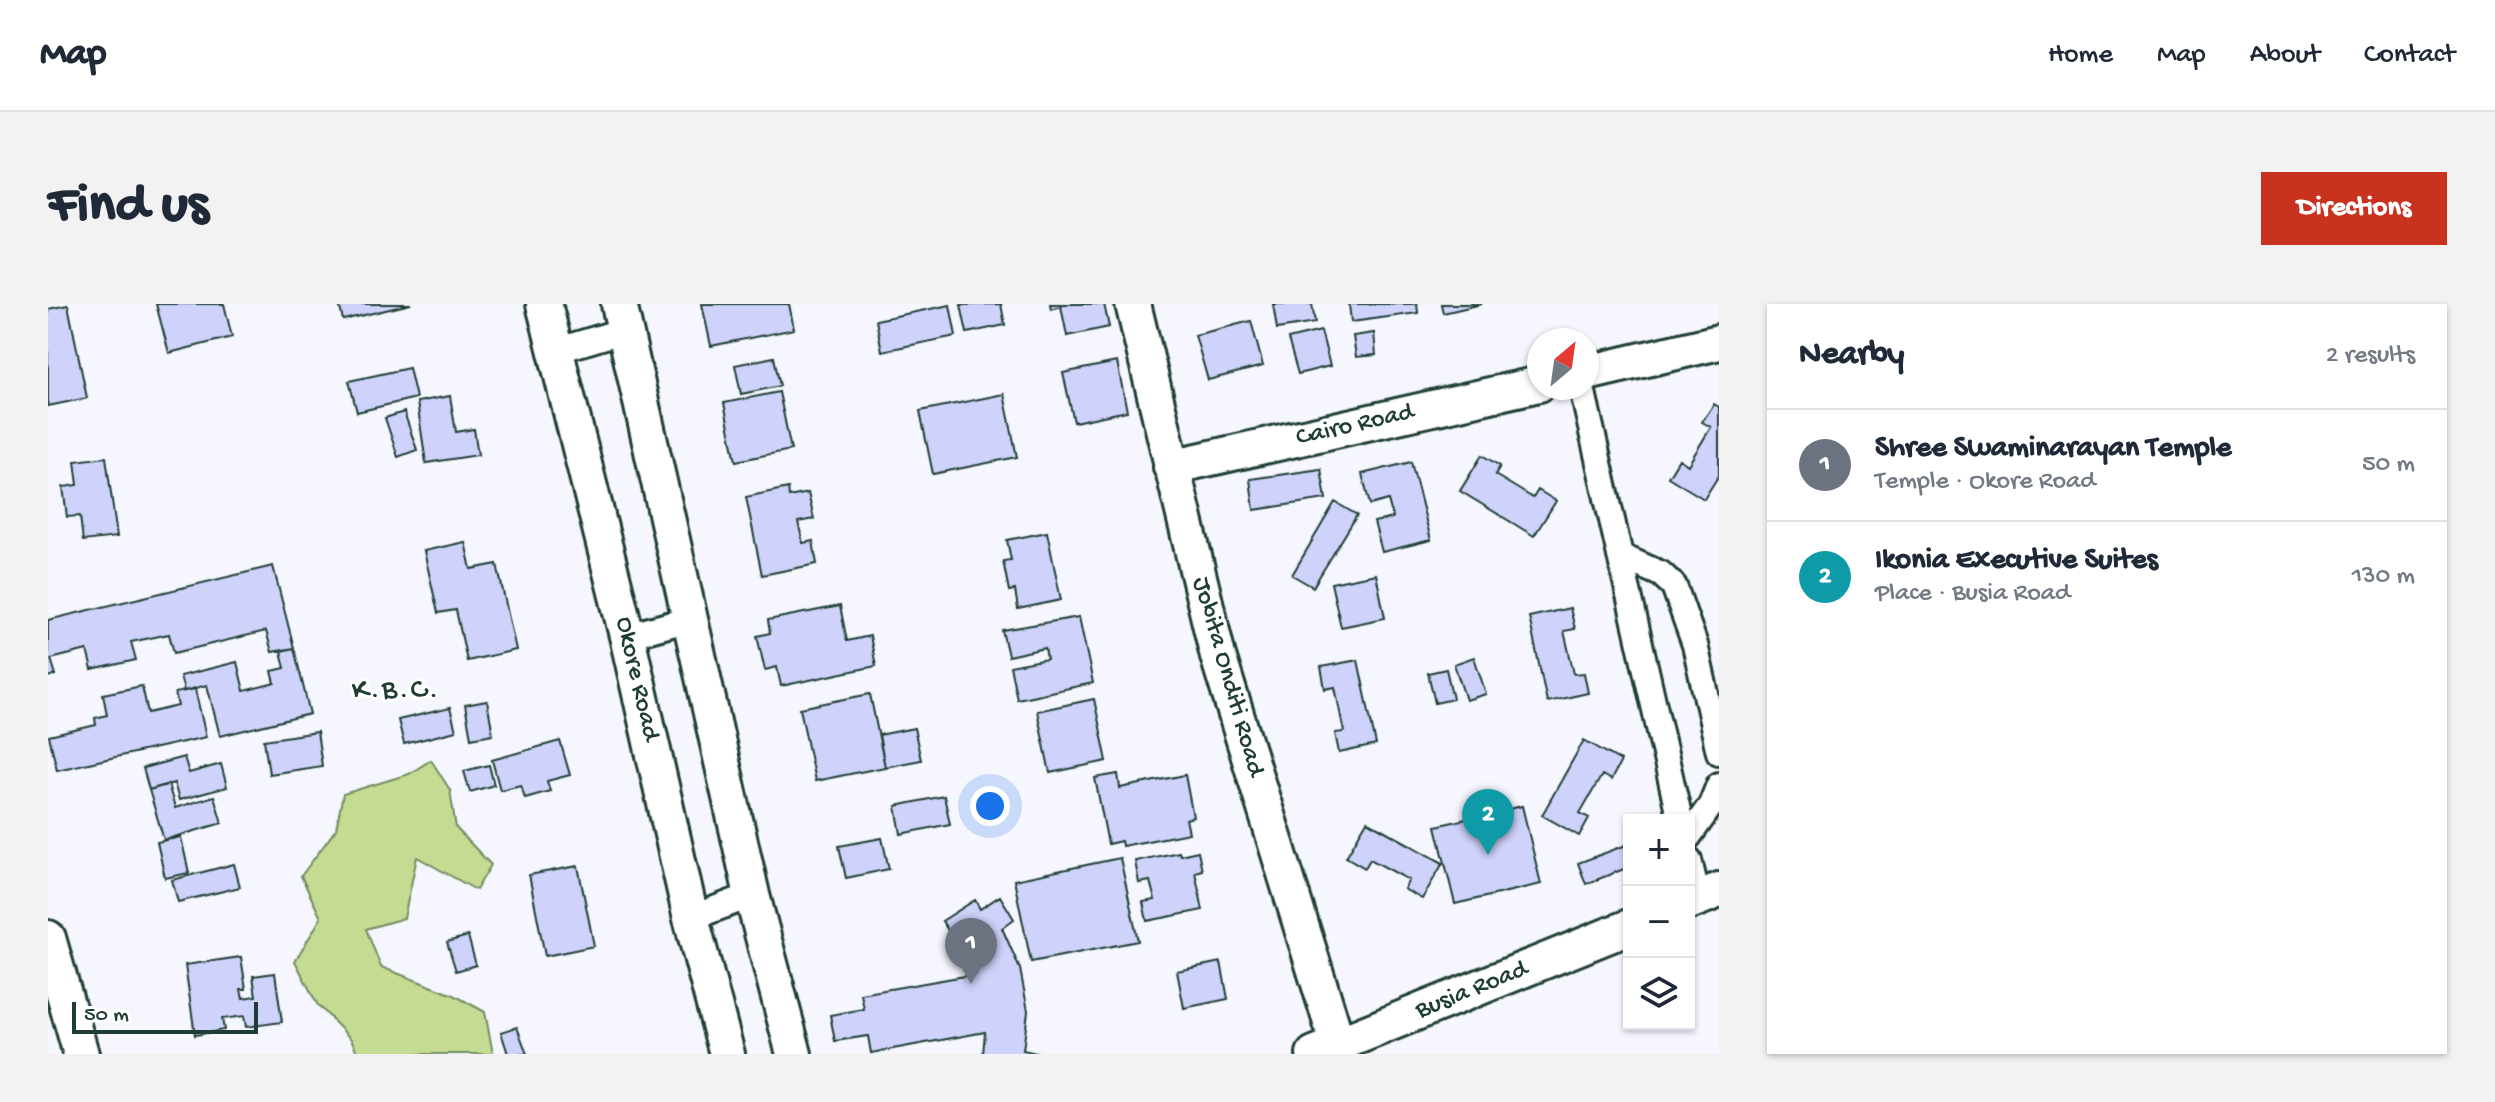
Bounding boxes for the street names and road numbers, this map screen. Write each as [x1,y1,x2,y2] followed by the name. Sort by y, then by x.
[1293,397,1419,455] street label: Cairo Road
[1184,574,1271,782] street label: Jobita Onditi Road
[607,614,666,746] street label: Okore Road
[1411,954,1534,1028] street label: Busia Road

